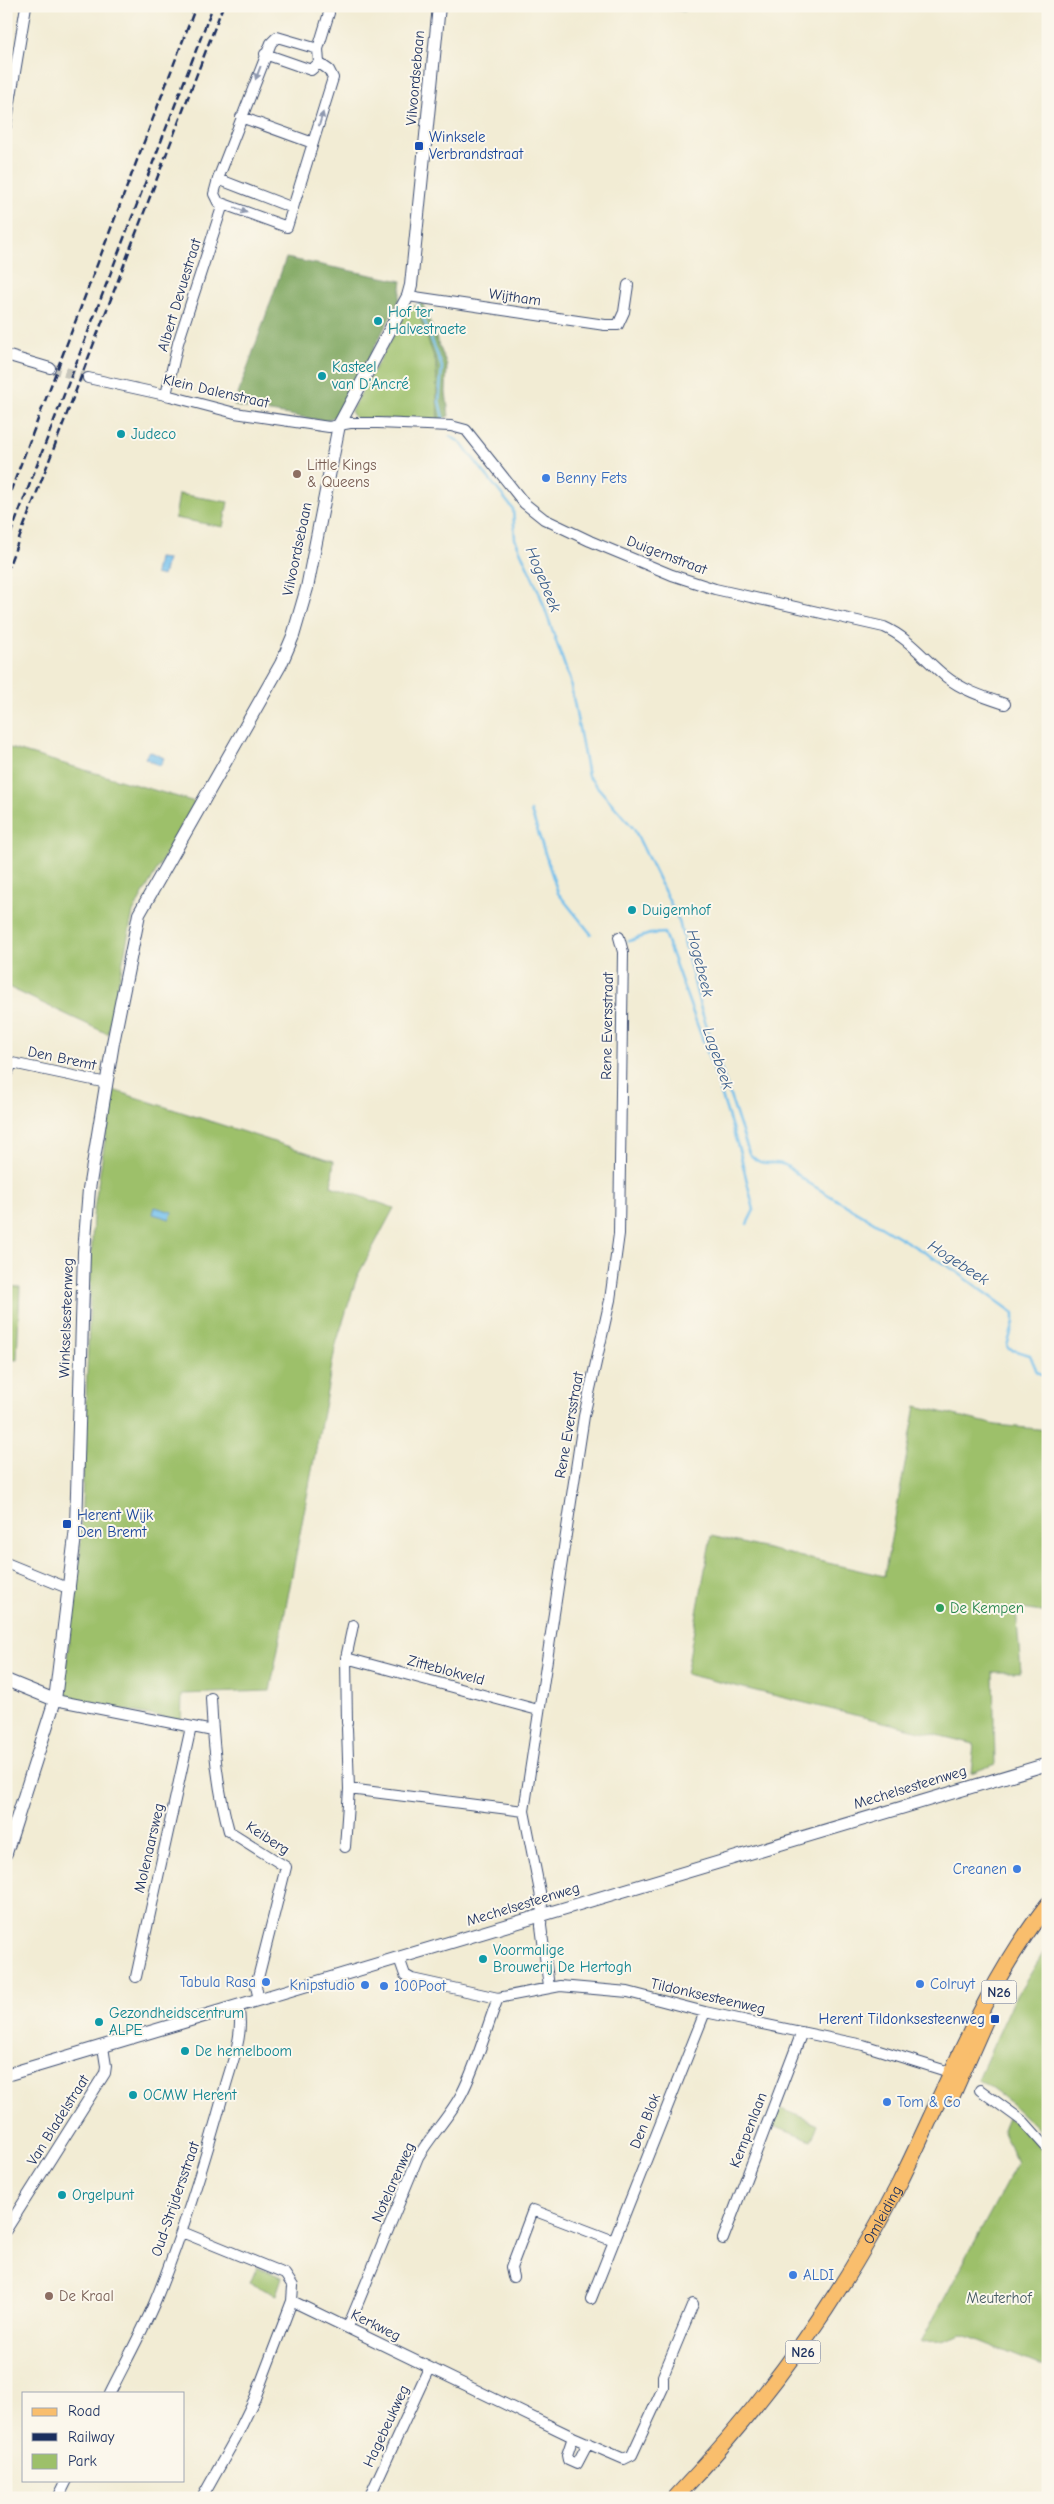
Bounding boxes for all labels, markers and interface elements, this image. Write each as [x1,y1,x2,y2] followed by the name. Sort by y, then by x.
[402,30,428,126] street label: Vilvoordsebaan
[254,66,262,81] one-way arrow
[317,111,325,126] one-way arrow
[429,128,524,163] place label: Winksele Verbrandstraat
[413,140,425,152] marker: Winksele Verbrandstraat
[234,207,249,214] one-way arrow
[153,236,205,354] street label: Albert Devuestraat
[488,284,542,310] street label: Wijtham
[388,303,467,338] place label: Hof ter Halvestraete
[372,315,384,327] marker: Hof ter Halvestraete
[331,358,409,393] place label: Kasteel van D'Ancré
[161,370,271,412] street label: Klein Dalenstraat
[316,370,328,382] marker: Kasteel van D'Ancré
[131,425,176,443] place label: Judeco
[115,428,127,440] marker: Judeco
[307,456,377,491] place label: Little Kings & Queens
[291,468,303,480] marker: Little Kings & Queens
[556,469,627,487] place label: Benny Fets
[540,472,552,484] marker: Benny Fets
[278,500,316,598] street label: Vilvoordsebaan
[624,531,710,579] street label: Duigemstraat
[522,544,564,615] water label: Hogebeek
[642,901,711,919] place label: Duigemhof
[626,904,638,916] marker: Duigemhof
[683,928,717,999] water label: Hogebeek
[597,971,617,1080] street label: Rene Eversstraat
[699,1025,737,1092] water label: Lagebeek
[26,1042,99,1074] street label: Den Bremt
[925,1237,992,1289] water label: Hogebeek
[55,1258,77,1378] street label: Winkselsesteenweg
[551,1370,587,1480] street label: Rene Eversstraat
[77,1506,154,1541] place label: Herent Wijk Den Bremt
[61,1518,73,1530] marker: Herent Wijk Den Bremt
[950,1599,1024,1617] place label: De Kempen
[934,1602,946,1614] marker: De Kempen
[406,1651,486,1689] street label: Zitteblokveld
[851,1761,969,1813] street label: Mechelsesteenweg
[130,1801,168,1895] street label: Molenaarsweg
[243,1817,293,1859] street label: Keiberg
[953,1860,1007,1878] place label: Creanen
[1011,1863,1023,1875] marker: Creanen
[464,1878,582,1930] street label: Mechelsesteenweg
[493,1941,632,1976] place label: Voormalige Brouwerij De Hertogh
[477,1953,489,1965] marker: Voormalige Brouwerij De Hertogh
[180,1973,256,1991] place label: Tabula Rasa
[649,1974,767,2018] street label: Tildonksesteenweg
[930,1975,976,1993] place label: Colruyt
[260,1976,272,1988] marker: Tabula Rasa
[290,1976,355,1994] place label: Knipstudio
[394,1977,447,1995] place label: 100Poot
[914,1978,926,1990] marker: Colruyt
[359,1979,371,1991] marker: Knipstudio
[378,1980,390,1992] marker: 100Poot
[982,1980,1016,2004] road number: N26
[109,2004,244,2039] place label: Gezondheidscentrum ALPE
[819,2010,985,2028] place label: Herent Tildonksesteenweg
[989,2013,1001,2025] marker: Herent Tildonksesteenweg
[93,2016,105,2028] marker: Gezondheidscentrum ALPE
[195,2042,292,2060] place label: De hemelboom
[179,2045,191,2057] marker: De hemelboom
[23,2071,93,2169] street label: Van Bladelstraat
[143,2086,237,2104] place label: OCMW Herent
[127,2089,139,2101] marker: OCMW Herent
[626,2090,664,2151] street label: Den Blok
[725,2090,771,2170] street label: Kempenlaan
[897,2093,961,2111] place label: Tom & Co
[881,2096,893,2108] marker: Tom & Co
[147,2138,203,2259] street label: Oud-Strijdersstraat
[367,2139,419,2225] street label: Notelarenweg
[859,2183,906,2247] street label: Omleiding
[72,2186,135,2204] place label: Orgelpunt
[56,2189,68,2201] marker: Orgelpunt
[803,2266,834,2284] place label: ALDI
[787,2269,799,2281] marker: ALDI
[59,2287,114,2305] place label: De Kraal
[966,2289,1032,2307] park label: Meuterhof
[43,2290,55,2302] marker: De Kraal
[348,2305,404,2345] street label: Kerkweg
[786,2340,820,2364] road number: N26
[359,2382,413,2470] street label: Hagebeukweg
[22,2392,185,2482] legend
[68,2402,100,2420] text: Road
[68,2428,115,2446] text: Railway
[68,2452,97,2470] text: Park

